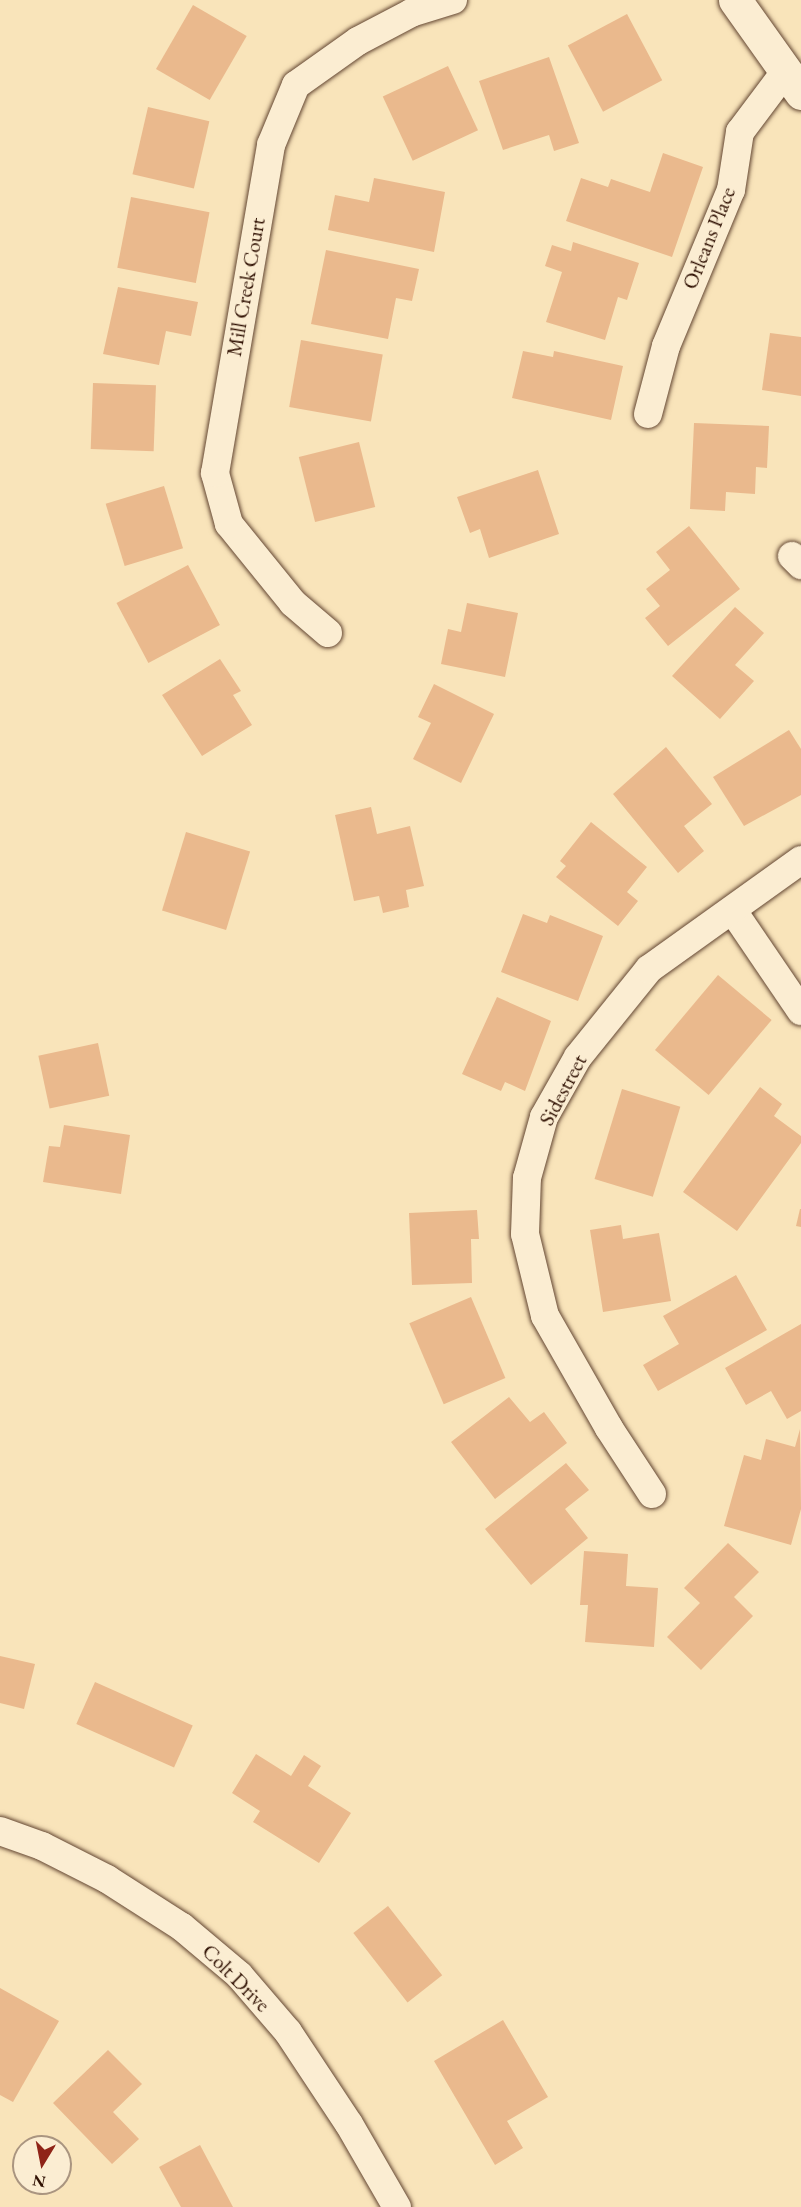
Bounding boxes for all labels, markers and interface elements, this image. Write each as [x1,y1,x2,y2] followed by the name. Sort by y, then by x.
[677,183,741,293] street label: Orleans Place
[221,216,271,358] street label: Mill Creek Court
[534,1050,592,1130] street label: Sidestreet
[197,1939,275,2017] street label: Colt Drive
[12,2135,72,2195] north arrow
[31,2170,47,2193] text: N

